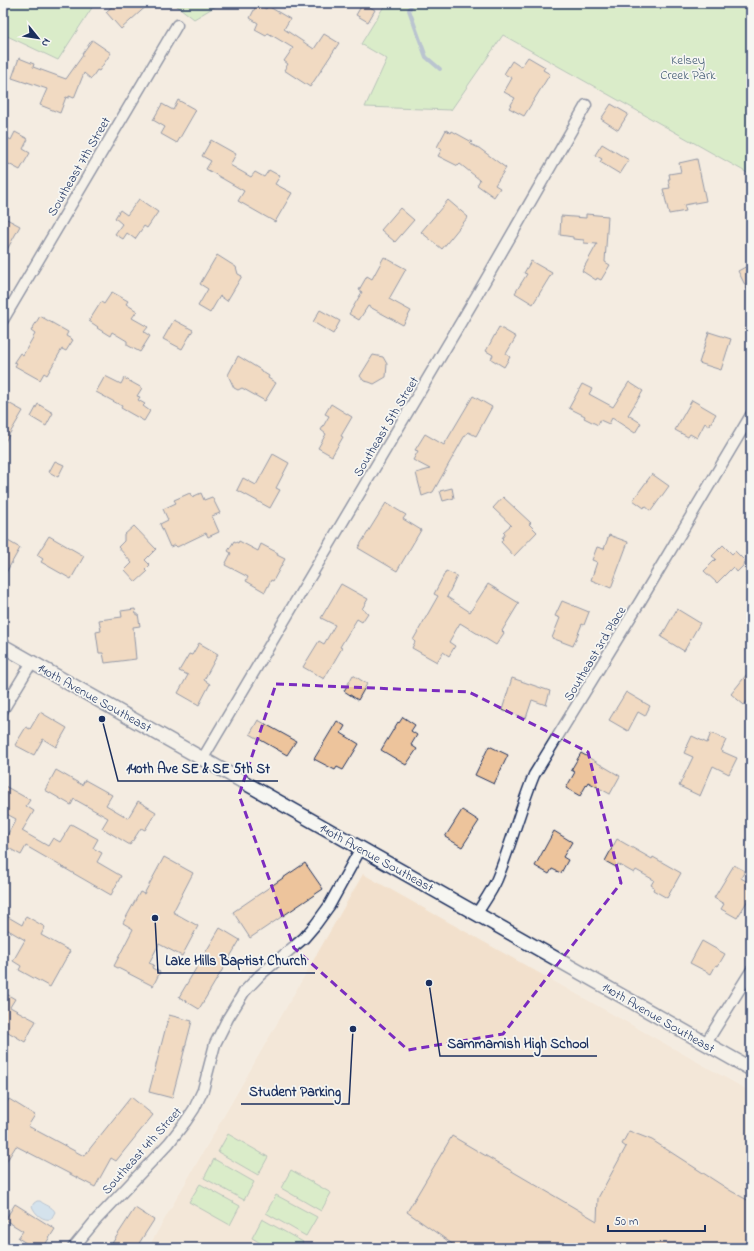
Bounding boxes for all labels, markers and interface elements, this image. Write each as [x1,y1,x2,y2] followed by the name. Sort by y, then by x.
[18,18,58,58] north arrow
[37,35,55,50] text: N
[660,51,716,85] park label: Kelsey Creek Park
[43,113,116,220] street label: Southeast 7th Street
[349,372,424,481] street label: Southeast 5th Street
[559,603,631,705] street label: Southeast 3rd Place
[34,659,155,738] street label: 140th Avenue Southeast
[118,755,278,781] callout: 140th Ave SE & SE 5th St
[126,759,270,780] text: 140th Ave SE & SE 5th St
[316,819,437,898] street label: 140th Avenue Southeast
[158,947,315,973] callout: Lake Hills Baptist Church
[165,951,307,972] text: Lake Hills Baptist Church
[598,978,719,1059] street label: 140th Avenue Southeast
[440,1030,597,1056] callout: Sammamish High School
[447,1034,589,1057] text: Sammamish High School
[241,1078,349,1104] callout: Student Parking
[249,1082,342,1105] text: Student Parking
[98,1103,187,1199] street label: Southeast 4th Street
[608,1207,705,1233] scale bar
[614,1213,638,1231] text: 50 m

